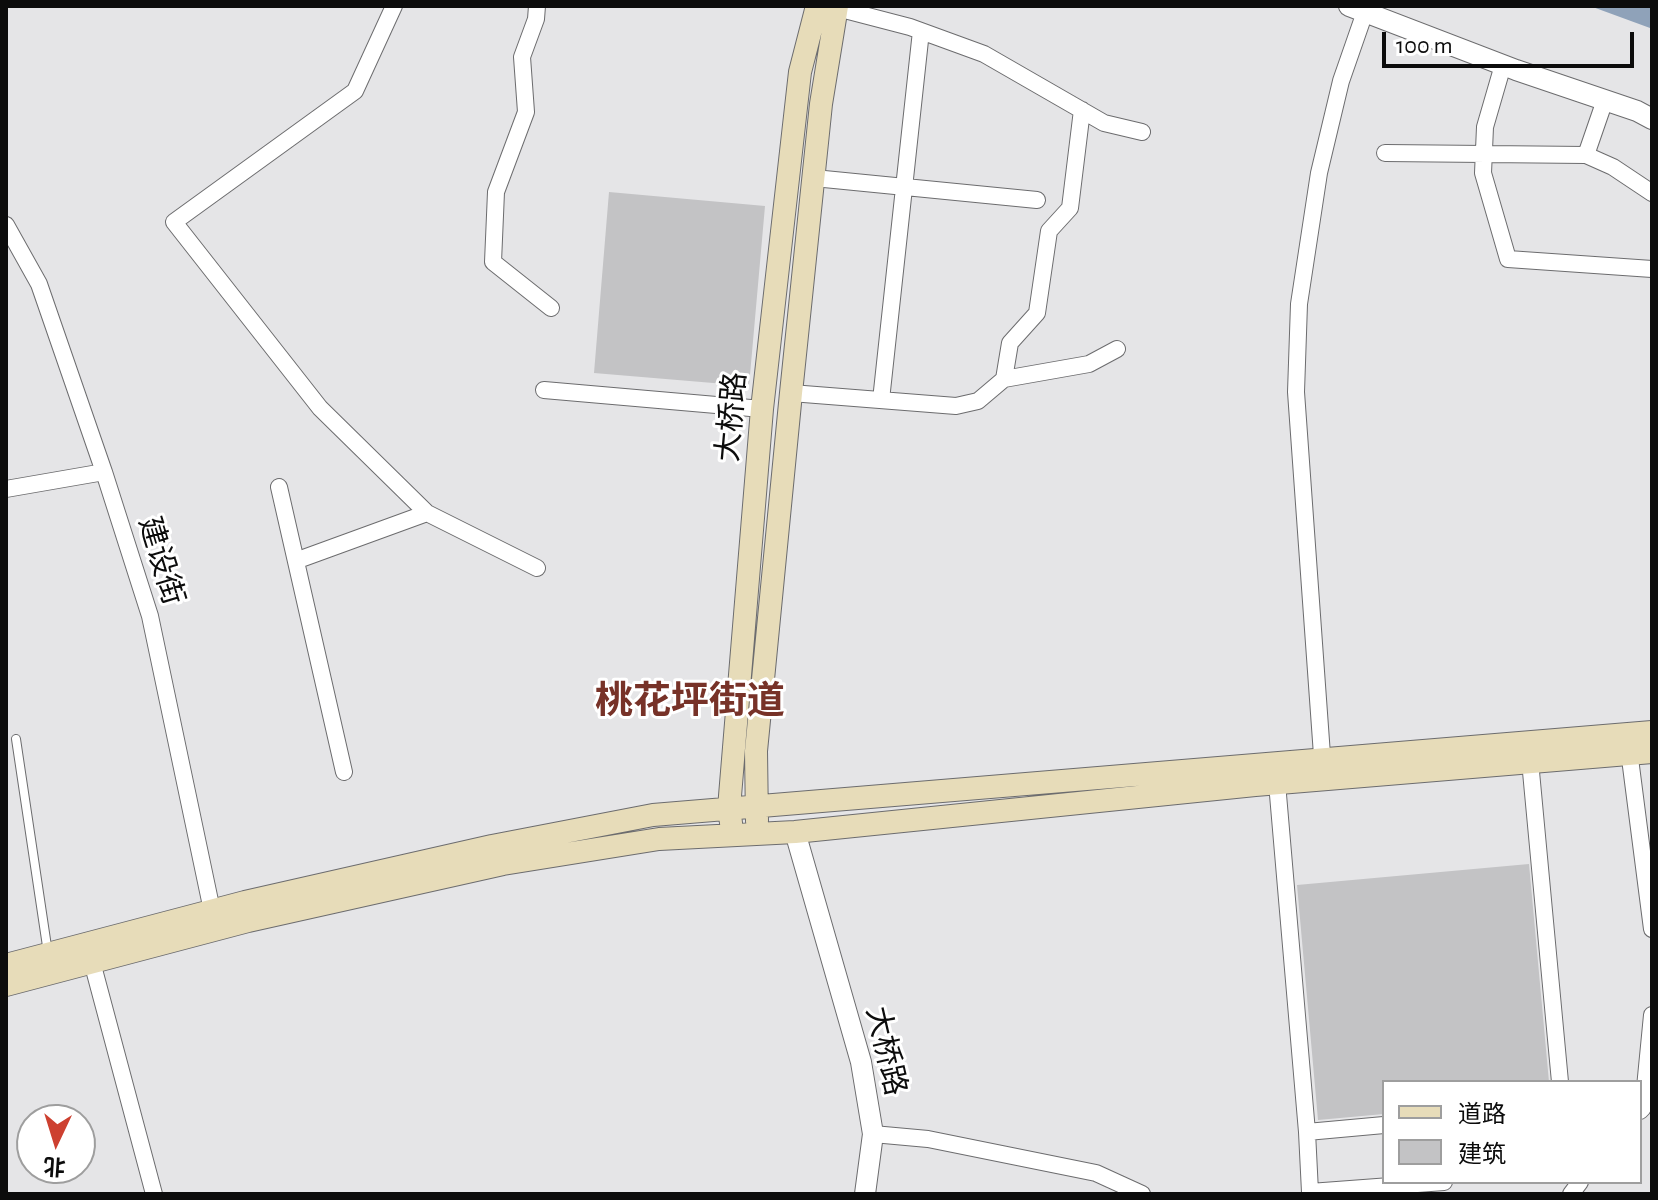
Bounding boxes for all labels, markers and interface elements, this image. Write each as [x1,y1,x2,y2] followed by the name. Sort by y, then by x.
[1386,16,1638,66] scale bar
[1396,34,1453,58] text: 100 m
[710,371,754,463] street label: 大桥路
[131,513,191,609] street label: 建设街
[595,679,785,725] district label: 桃花坪街道
[858,1003,914,1099] street label: 大桥路
[1382,1080,1642,1184] legend
[1458,1103,1506,1127] text: 道路
[16,1104,96,1184] north arrow
[1458,1143,1506,1167] text: 建筑
[43,1154,66,1178] text: 北

